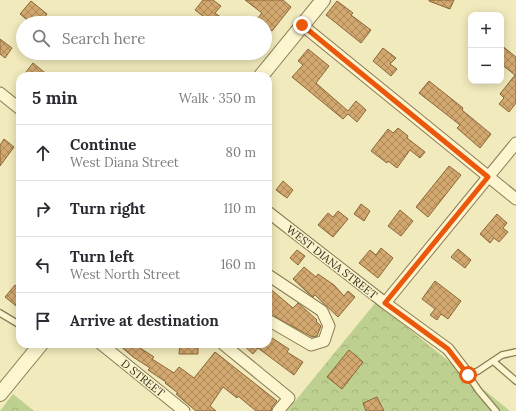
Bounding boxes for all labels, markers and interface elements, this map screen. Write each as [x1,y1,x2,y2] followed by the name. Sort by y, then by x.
[468,12,504,84] map controls
[468,12,504,48] button: +
[16,16,272,60] search box
[293,16,311,34] route end
[30,27,52,49] icon: search
[62,29,145,48] text: Search here
[468,48,504,84] button: −
[32,87,78,109] text: 5 min
[179,90,256,107] text: Walk · 350 m
[70,135,136,154] text: Continue
[32,142,54,164] icon: ahead
[226,144,256,161] text: 80 m
[70,154,179,171] text: West Diana Street
[32,198,54,220] icon: right
[70,199,146,218] text: Turn right
[223,200,256,217] text: 110 m
[284,222,380,302] street label: WEST DIANA STREET
[70,247,134,266] text: Turn left
[32,254,54,276] icon: left
[221,256,256,273] text: 160 m
[70,266,180,283] text: West North Street
[32,310,54,332] icon: arrive
[70,311,219,330] text: Arrive at destination
[118,356,168,400] street label: D STREET
[459,366,477,384] route start

